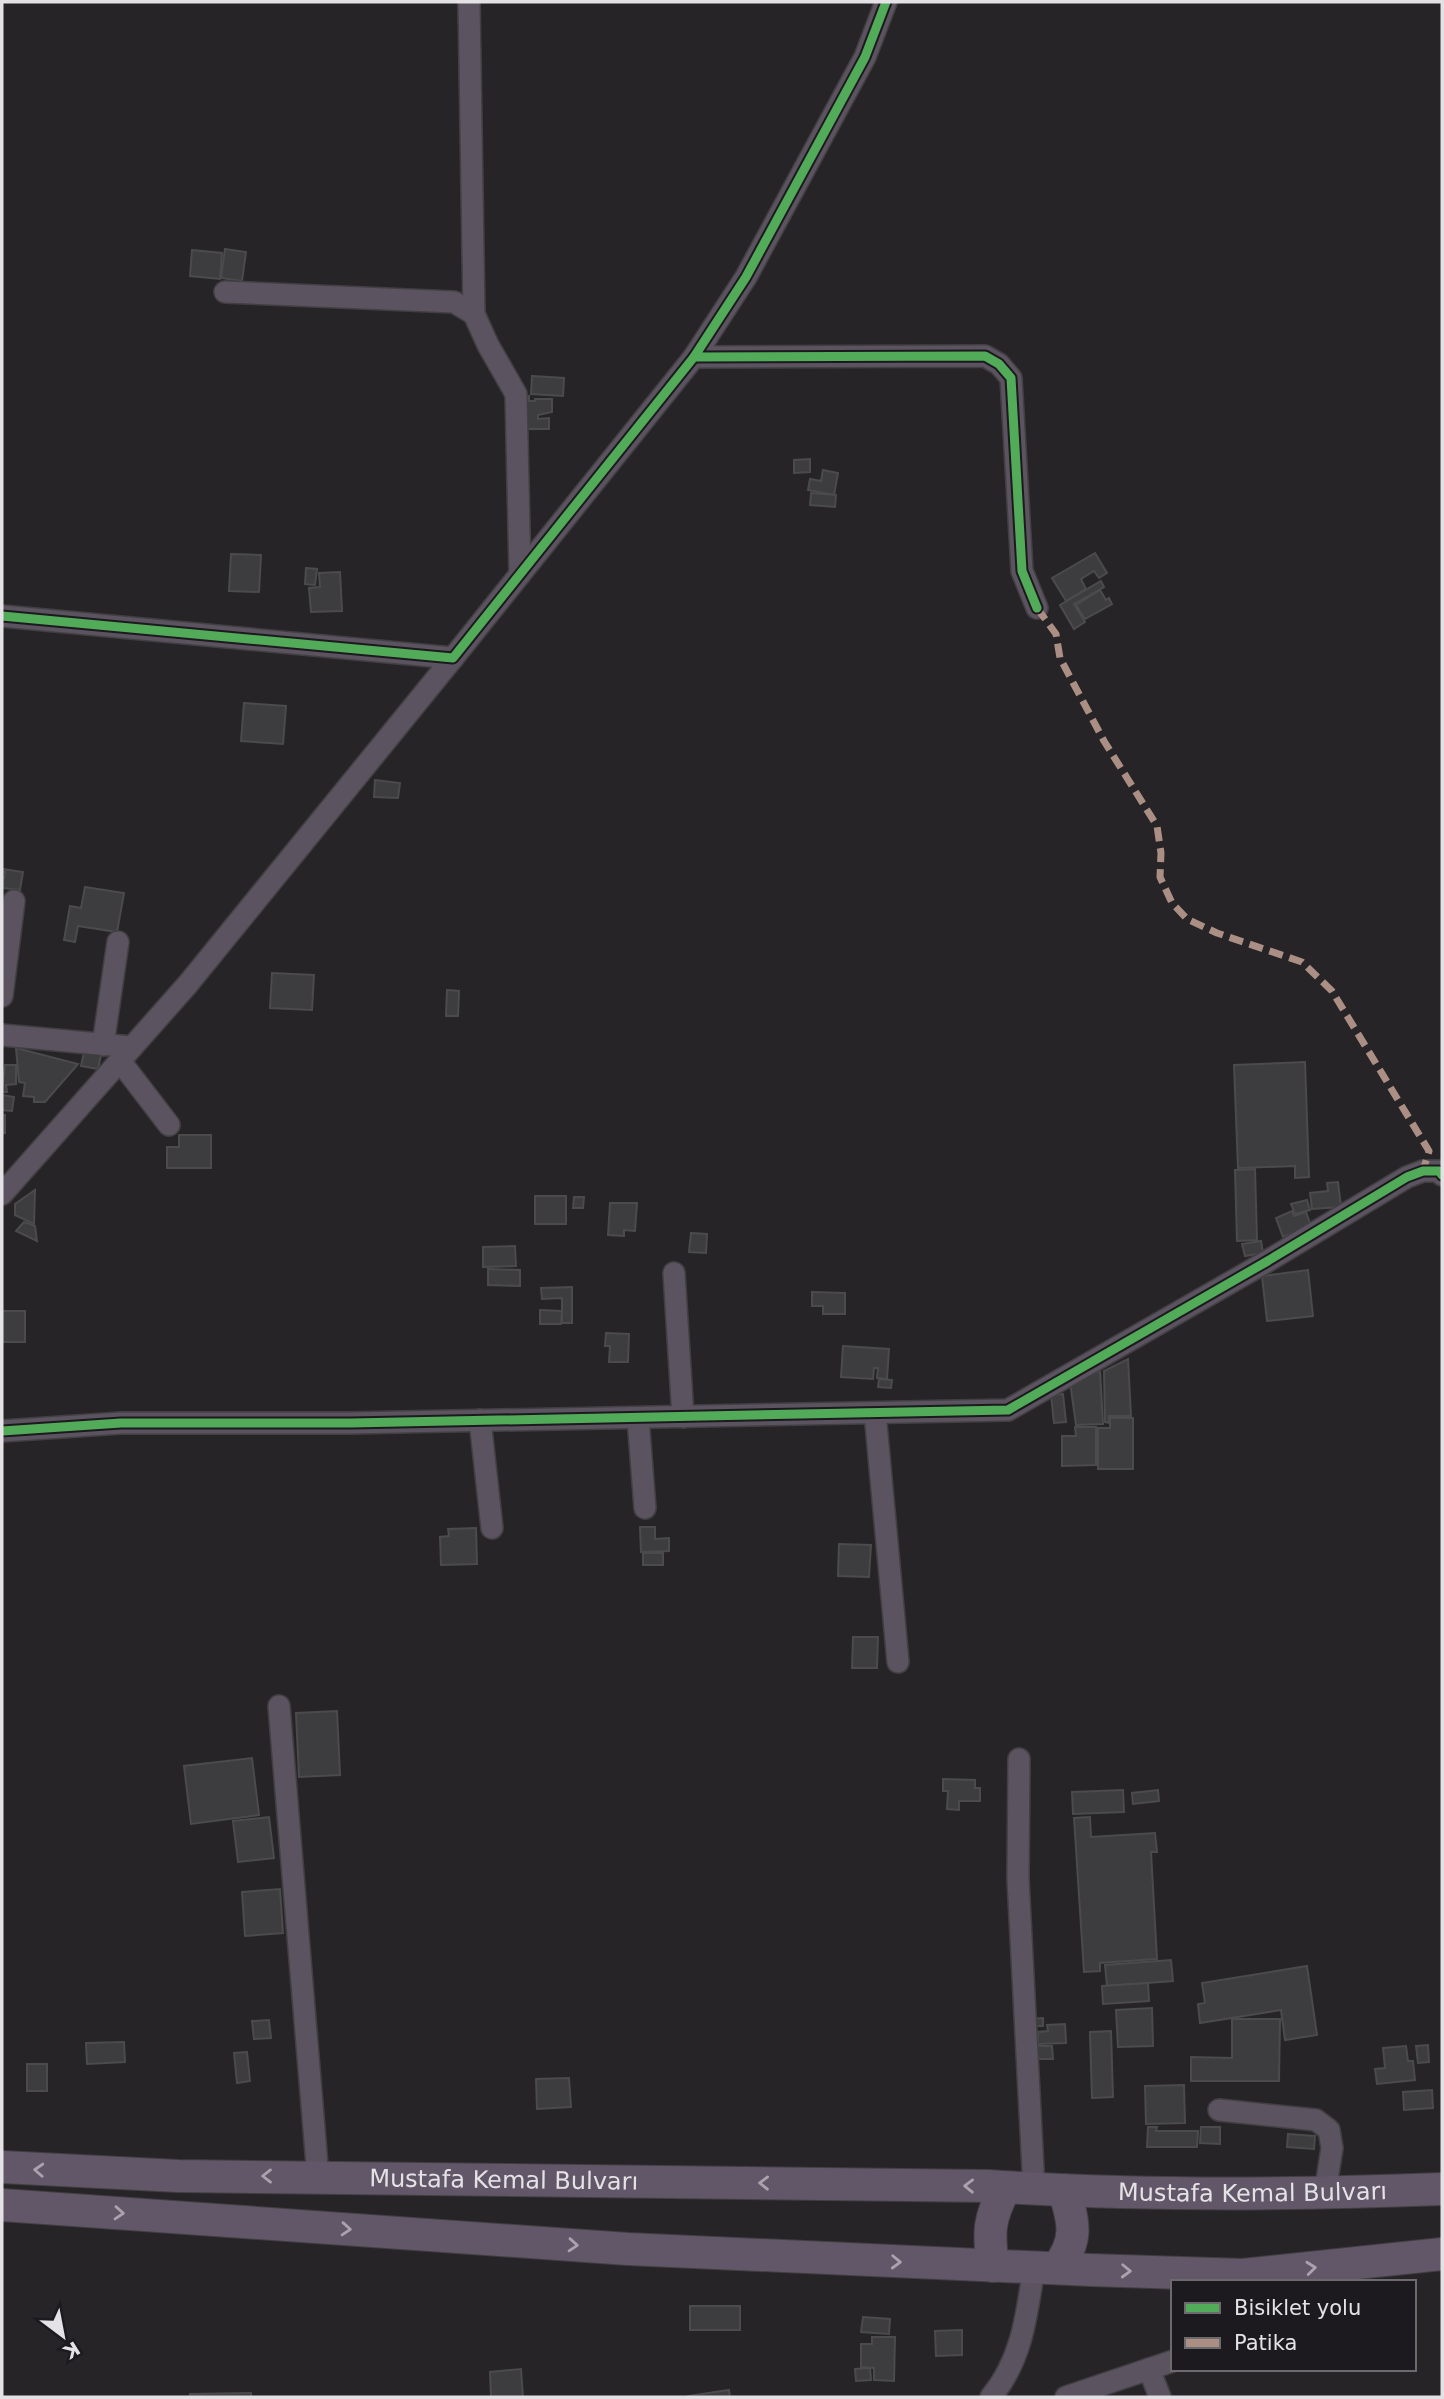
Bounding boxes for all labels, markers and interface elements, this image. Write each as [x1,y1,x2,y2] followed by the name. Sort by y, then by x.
[33,2163,44,2178] one-way arrow
[369,2164,638,2196] street label: Mustafa Kemal Bulvarı
[261,2169,272,2184] one-way arrow
[758,2176,769,2191] one-way arrow
[1118,2177,1387,2208] street label: Mustafa Kemal Bulvarı
[964,2178,974,2194] one-way arrow
[113,2205,124,2220] one-way arrow
[340,2221,351,2236] one-way arrow
[567,2237,578,2252] one-way arrow
[891,2255,902,2270] one-way arrow
[1305,2260,1317,2275] one-way arrow
[1121,2263,1131,2279] one-way arrow
[1171,2280,1416,2371] legend
[1234,2296,1361,2320] text: Bisiklet yolu
[28,2301,98,2371] north arrow
[1234,2331,1297,2355] text: Patika
[59,2337,84,2364] text: K

